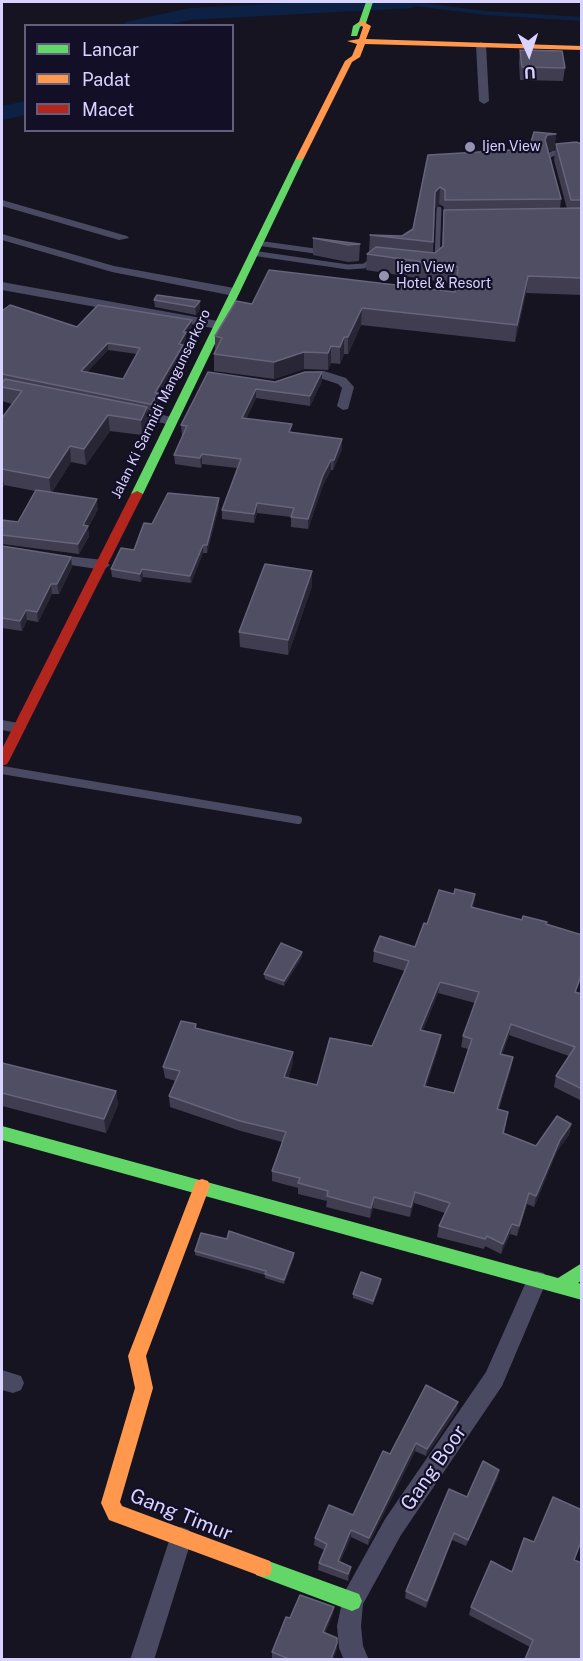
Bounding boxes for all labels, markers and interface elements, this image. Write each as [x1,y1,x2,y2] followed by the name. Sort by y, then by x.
[24,24,234,132] legend
[499,24,559,84] north arrow
[82,39,139,60] text: Lancar
[524,63,536,82] text: U
[82,69,131,90] text: Padat
[82,99,134,120] text: Macet
[482,139,541,155] place label: Ijen View
[463,140,477,154] marker: Ijen View
[396,260,491,292] place label: Ijen View Hotel & Resort
[377,269,391,283] marker: Ijen View Hotel & Resort
[108,307,214,501] street label: Jalan Ki Sarmidi Mangunsarkoro
[396,1421,472,1515] street label: Gang Boor
[126,1484,236,1546] street label: Gang Timur

